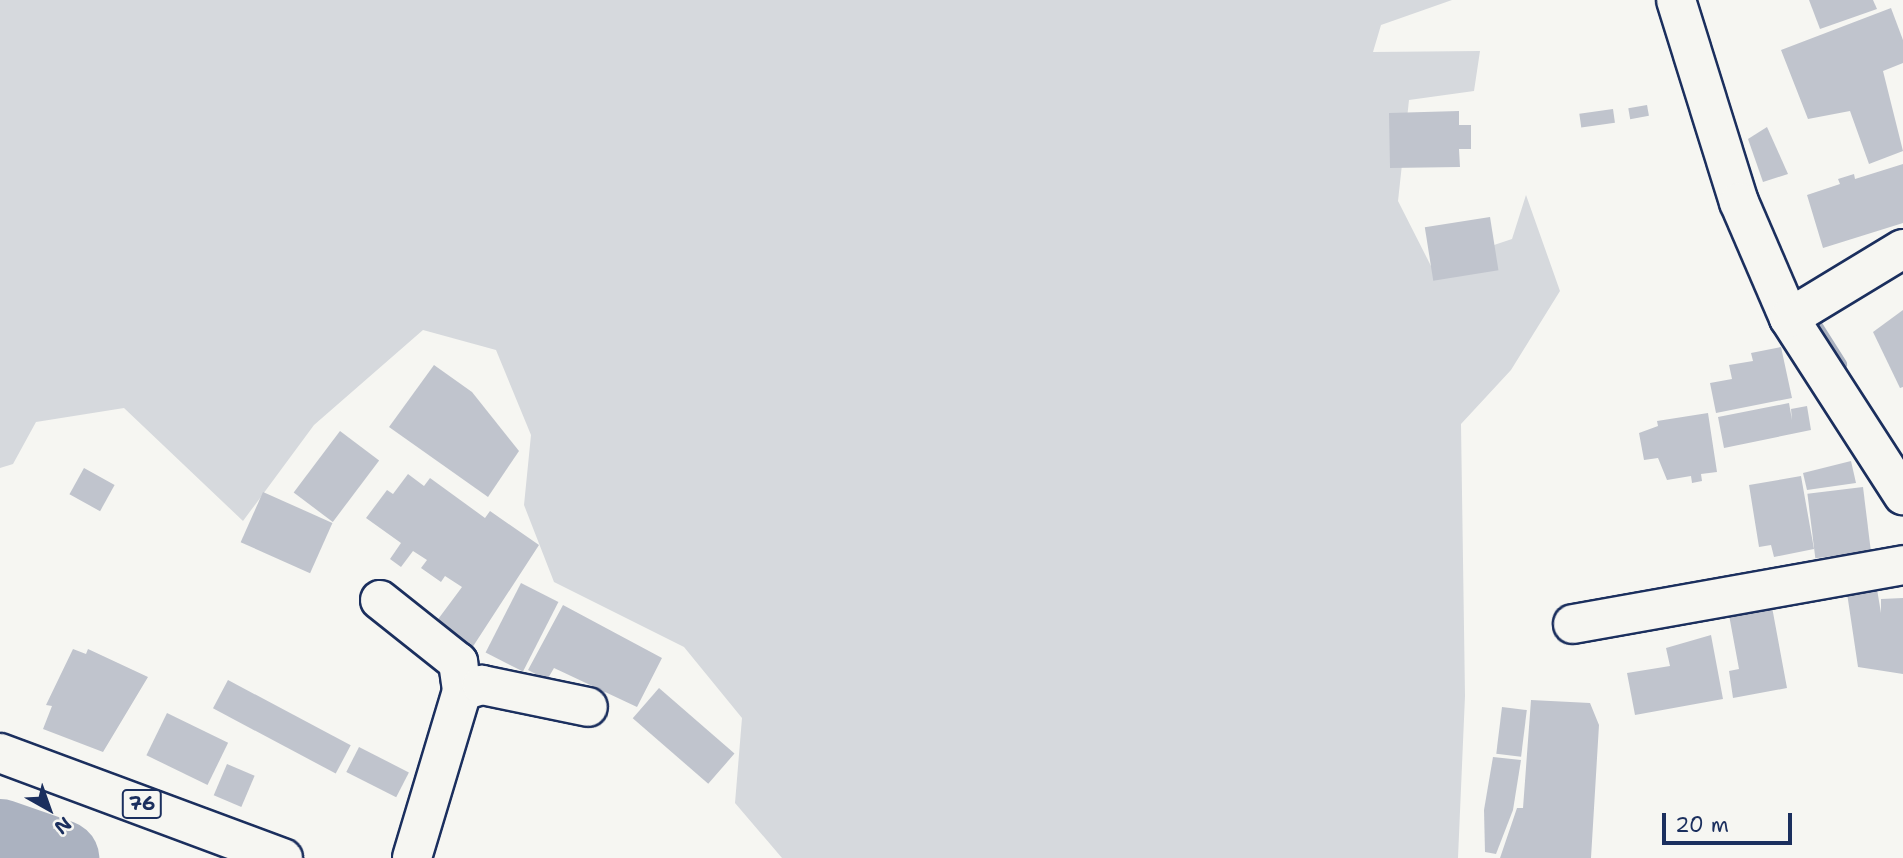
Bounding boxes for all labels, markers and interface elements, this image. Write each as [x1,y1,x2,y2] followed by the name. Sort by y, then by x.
[14,774,84,844] north arrow
[121,789,163,820] road number: 76
[1665,798,1794,842] scale bar
[49,811,77,840] text: N
[1675,811,1729,839] text: 20 m

